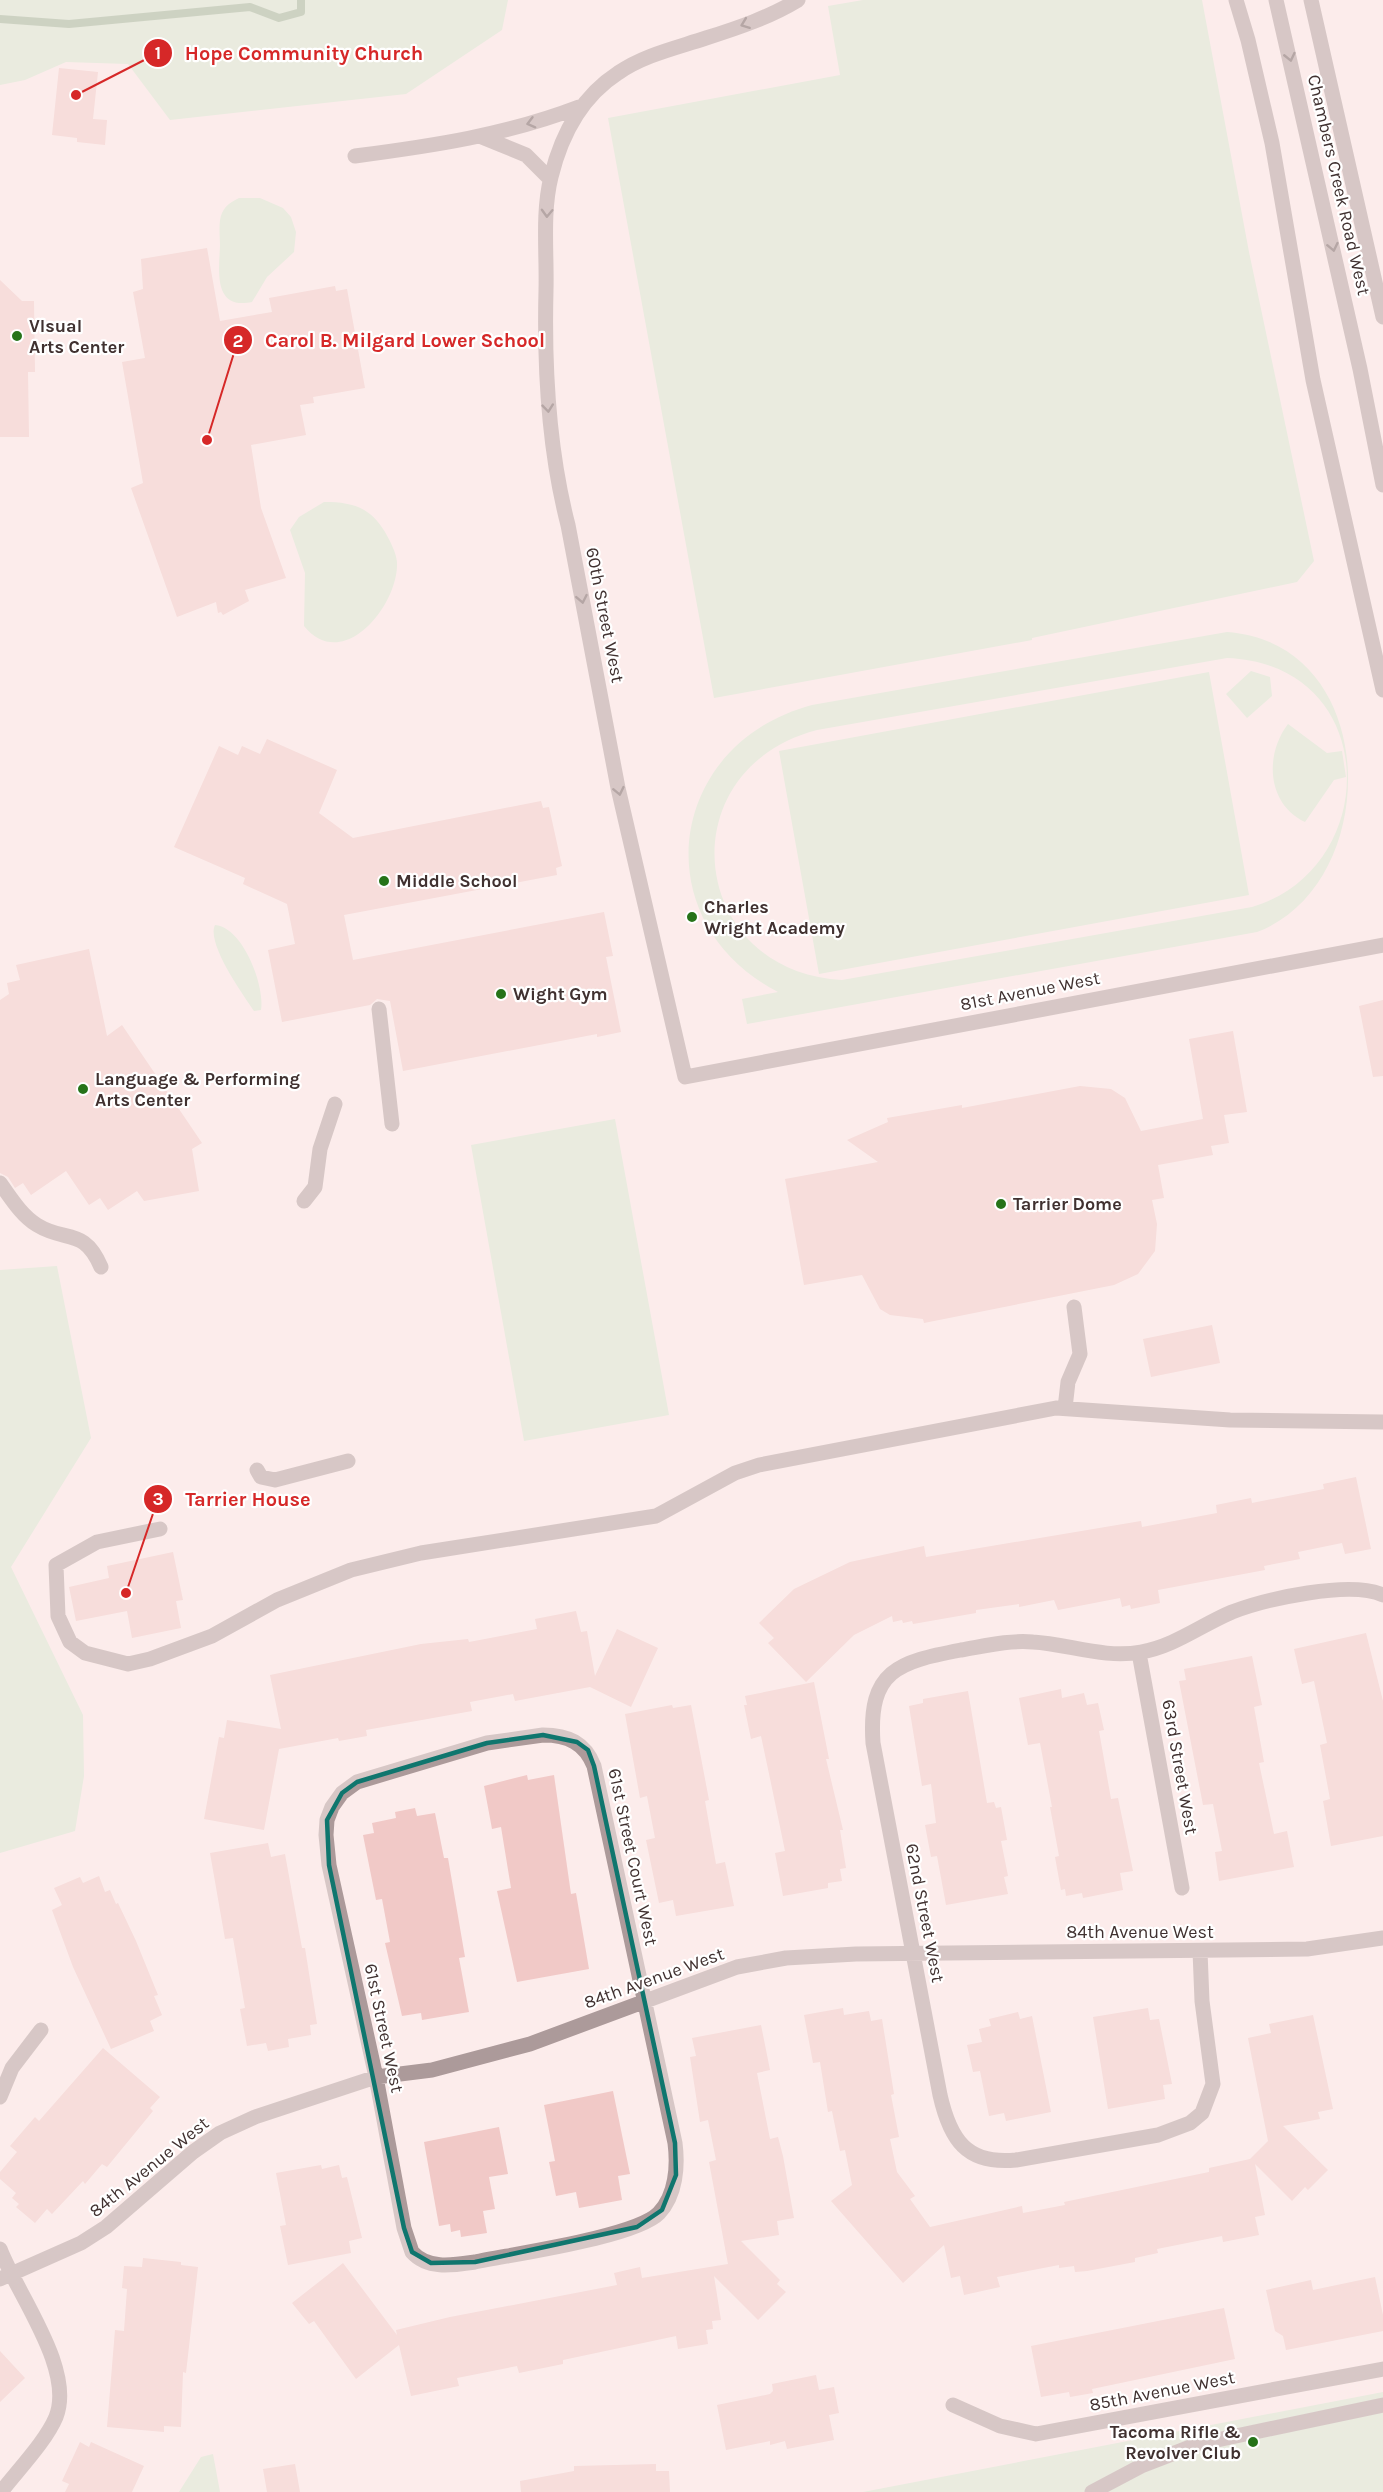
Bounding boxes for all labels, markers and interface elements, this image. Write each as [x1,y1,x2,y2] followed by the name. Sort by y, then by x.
[741,17,751,30] one-way arrow
[143,34,436,72] callout: Hope Community Church
[155,42,161,64] text: 1
[185,42,423,65] text: Hope Community Church
[1283,51,1296,61] one-way arrow
[1303,72,1375,298] street label: Chambers Creek Road West
[526,116,537,128] one-way arrow
[541,208,554,217] one-way arrow
[1326,242,1339,252] one-way arrow
[29,315,124,358] place label: VIsual Arts Center
[223,321,557,359] callout: Carol B. Milgard Lower School
[10,329,24,343] marker: VIsual Arts Center
[265,329,545,352] text: Carol B. Milgard Lower School
[233,330,243,352] text: 2
[541,403,554,412] one-way arrow
[581,545,629,685] street label: 60th Street West
[575,594,588,604] one-way arrow
[612,786,625,796] one-way arrow
[396,870,517,892] place label: Middle School
[377,874,391,888] marker: Middle School
[704,896,845,939] place label: Charles Wright Academy
[685,910,699,924] marker: Charles Wright Academy
[958,967,1102,1015] street label: 81st Avenue West
[513,983,608,1005] place label: Wight Gym
[494,987,508,1001] marker: Wight Gym
[95,1068,301,1111] place label: Language & Performing Arts Center
[76,1082,90,1096] marker: Language & Performing Arts Center
[1013,1193,1122,1215] place label: Tarrier Dome
[994,1197,1008,1211] marker: Tarrier Dome
[143,1480,322,1518] callout: Tarrier House
[152,1488,164,1510] text: 3
[185,1488,311,1511] text: Tarrier House
[1157,1698,1203,1837] street label: 63rd Street West
[603,1766,663,1948] street label: 61st Street Court West
[901,1842,949,1985] street label: 62nd Street West
[1066,1921,1214,1943] street label: 84th Avenue West
[581,1942,727,2014] street label: 84th Avenue West
[360,1961,408,2095] street label: 61st Street West
[85,2112,213,2222] street label: 84th Avenue West
[1087,2366,1237,2416] street label: 85th Avenue West
[1110,2421,1241,2464] place label: Tacoma Rifle & Revolver Club
[1246,2435,1260,2449] marker: Tacoma Rifle & Revolver Club

